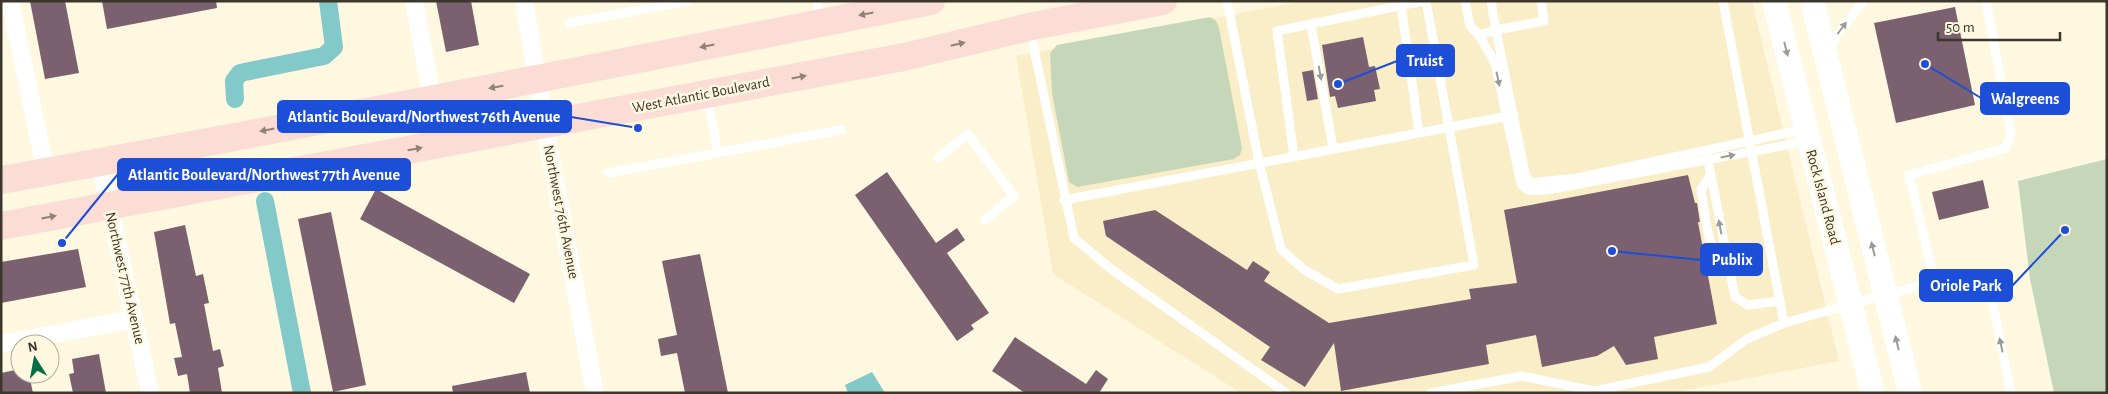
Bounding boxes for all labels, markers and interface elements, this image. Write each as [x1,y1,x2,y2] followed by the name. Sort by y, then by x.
[1938,10,2060,42] scale bar
[858,11,874,19] one-way arrow
[1946,20,1975,35] text: 50 m
[1837,22,1848,35] one-way arrow
[950,40,965,48] one-way arrow
[1782,41,1790,56] one-way arrow
[698,43,714,51] one-way arrow
[1397,45,1454,76] callout: Truist
[1407,53,1444,69] text: Truist
[1316,65,1324,81] one-way arrow
[1495,71,1503,87] one-way arrow
[791,72,807,80] one-way arrow
[631,74,771,116] street label: West Atlantic Boulevard
[1981,83,2069,114] callout: Walgreens
[487,84,503,92] one-way arrow
[1991,91,2059,107] text: Walgreens
[278,101,571,132] callout: Atlantic Boulevard/Northwest 76th Avenue
[288,109,561,125] text: Atlantic Boulevard/Northwest 76th Avenue
[259,127,275,135] one-way arrow
[541,144,581,280] street label: Northwest 76th Avenue
[408,145,424,153] one-way arrow
[1803,148,1843,246] street label: Rock Island Road
[1720,151,1736,159] one-way arrow
[118,159,410,190] callout: Atlantic Boulevard/Northwest 77th Avenue
[128,167,400,183] text: Atlantic Boulevard/Northwest 77th Avenue
[102,210,148,346] street label: Northwest 77th Avenue
[41,212,57,220] one-way arrow
[1716,218,1724,234] one-way arrow
[1869,241,1877,256] one-way arrow
[1701,244,1762,275] callout: Publix
[1711,252,1753,268] text: Publix
[1920,270,2012,301] callout: Oriole Park
[1930,278,2002,294] text: Oriole Park
[10,334,60,384] north arrow
[1893,336,1901,351] one-way arrow
[1997,337,2005,353] one-way arrow
[27,339,39,355] text: N

